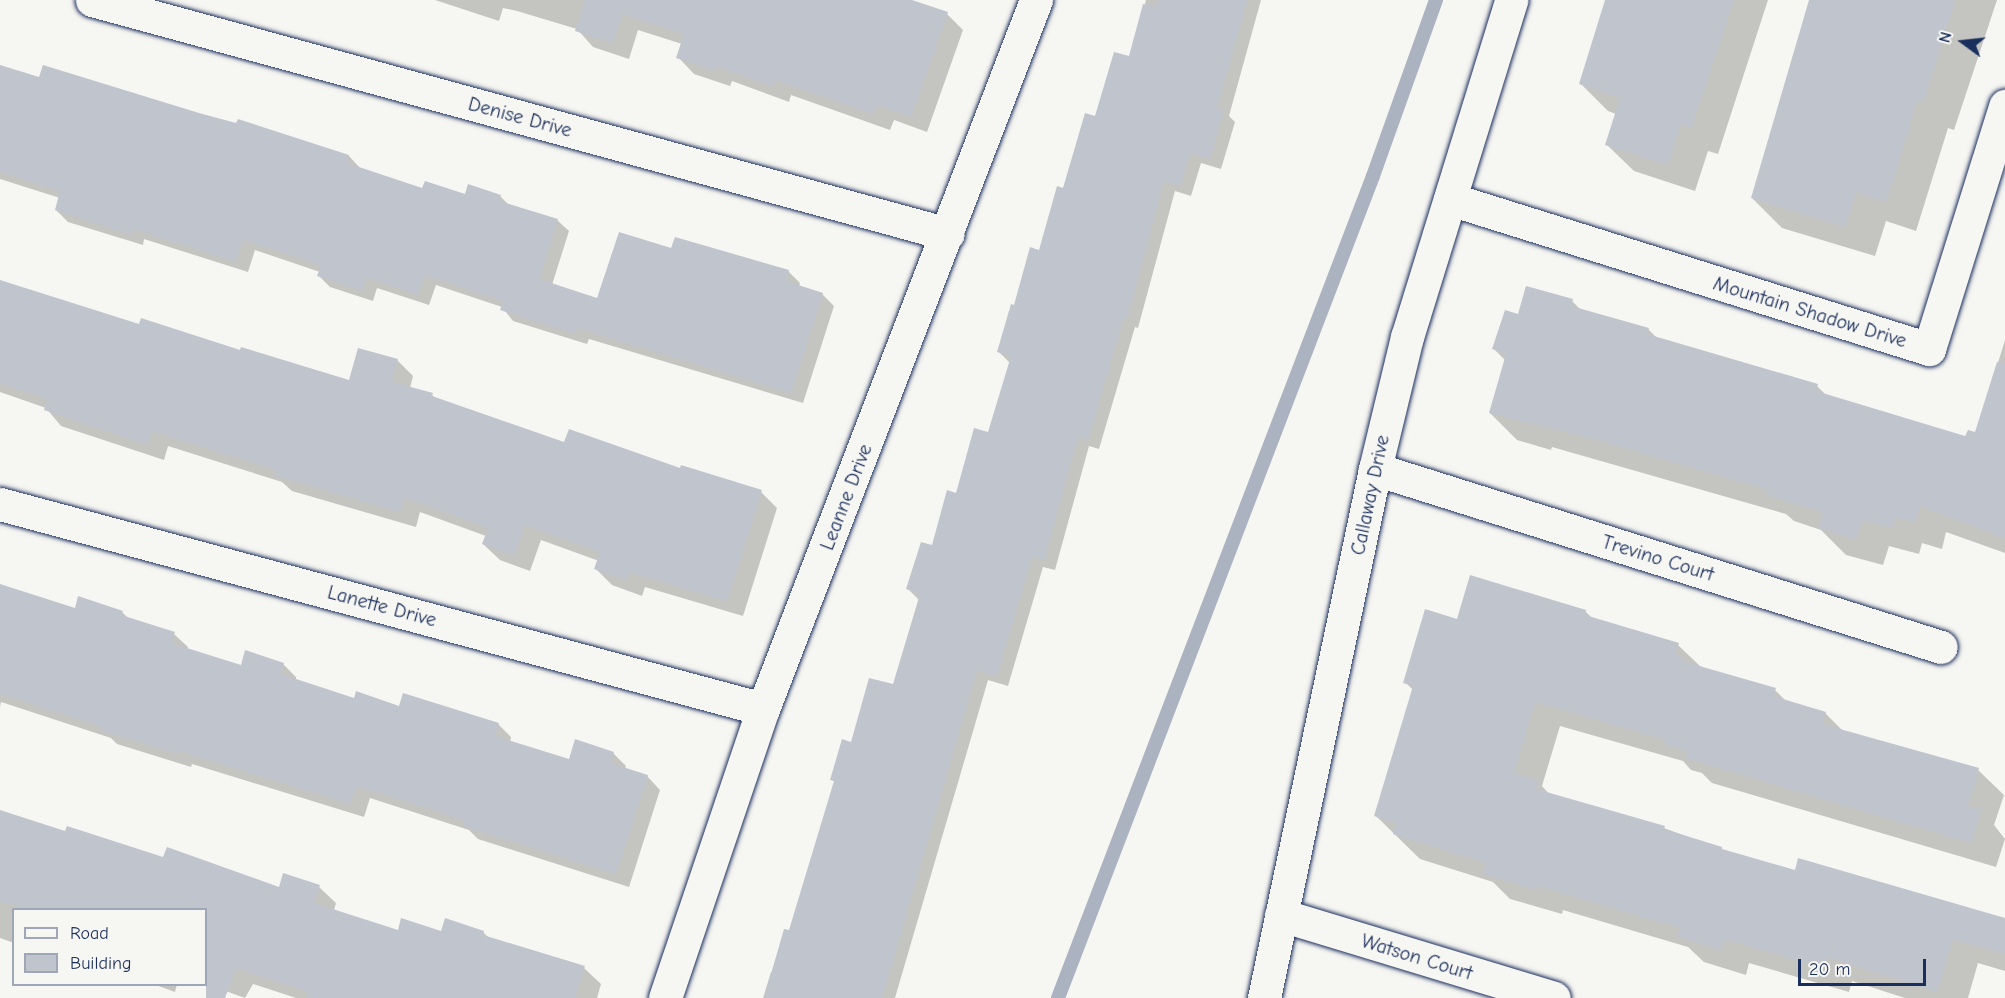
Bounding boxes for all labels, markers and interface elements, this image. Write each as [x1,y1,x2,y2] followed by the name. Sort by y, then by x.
[1933,12,1993,72] north arrow
[1936,30,1956,45] text: N
[466,92,574,142] street label: Denise Drive
[1710,271,1910,353] street label: Mountain Shadow Drive
[1346,433,1394,557] street label: Callaway Drive
[815,440,877,554] street label: Leanne Drive
[1599,530,1717,586] street label: Trevino Court
[325,580,439,632] street label: Lanette Drive
[12,908,207,986] legend
[70,923,109,944] text: Road
[1358,929,1476,985] street label: Watson Court
[1801,947,1928,985] scale bar
[70,953,132,974] text: Building
[1809,959,1850,980] text: 20 m

